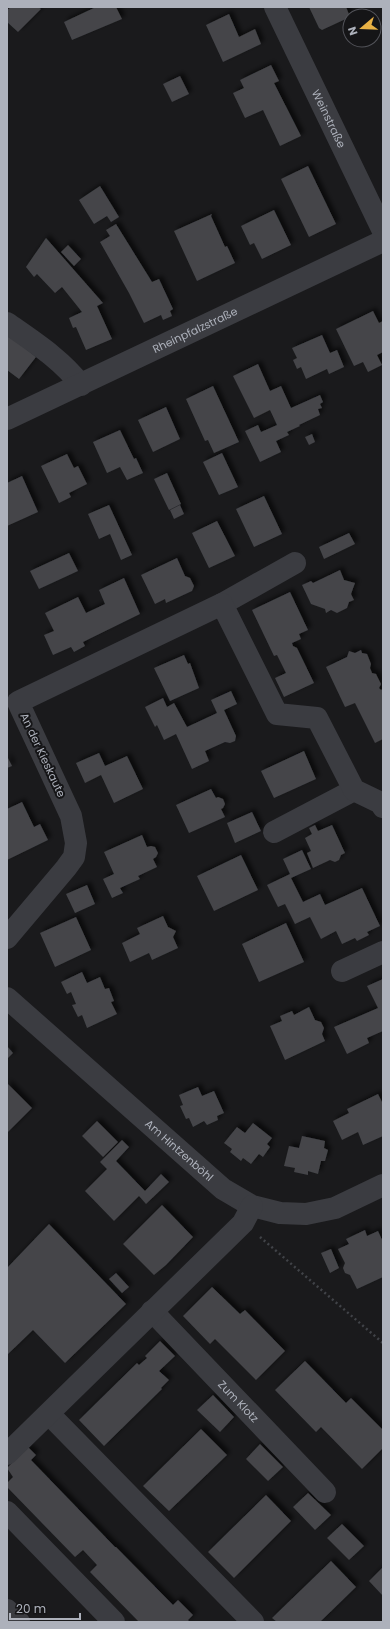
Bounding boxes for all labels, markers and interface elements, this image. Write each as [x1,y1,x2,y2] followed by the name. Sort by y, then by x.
[342,8,382,48] north arrow
[344,25,361,38] text: N
[308,87,350,151] street label: Weinstraße
[150,303,240,357] street label: Rheinpfalzstraße
[16,710,70,800] street label: An der Kieskaute
[142,1116,217,1185] street label: Am Hintzenböhl
[214,1377,262,1426] street label: Zum Klotz
[10,1595,80,1621] scale bar
[16,1600,46,1617] text: 20 m

